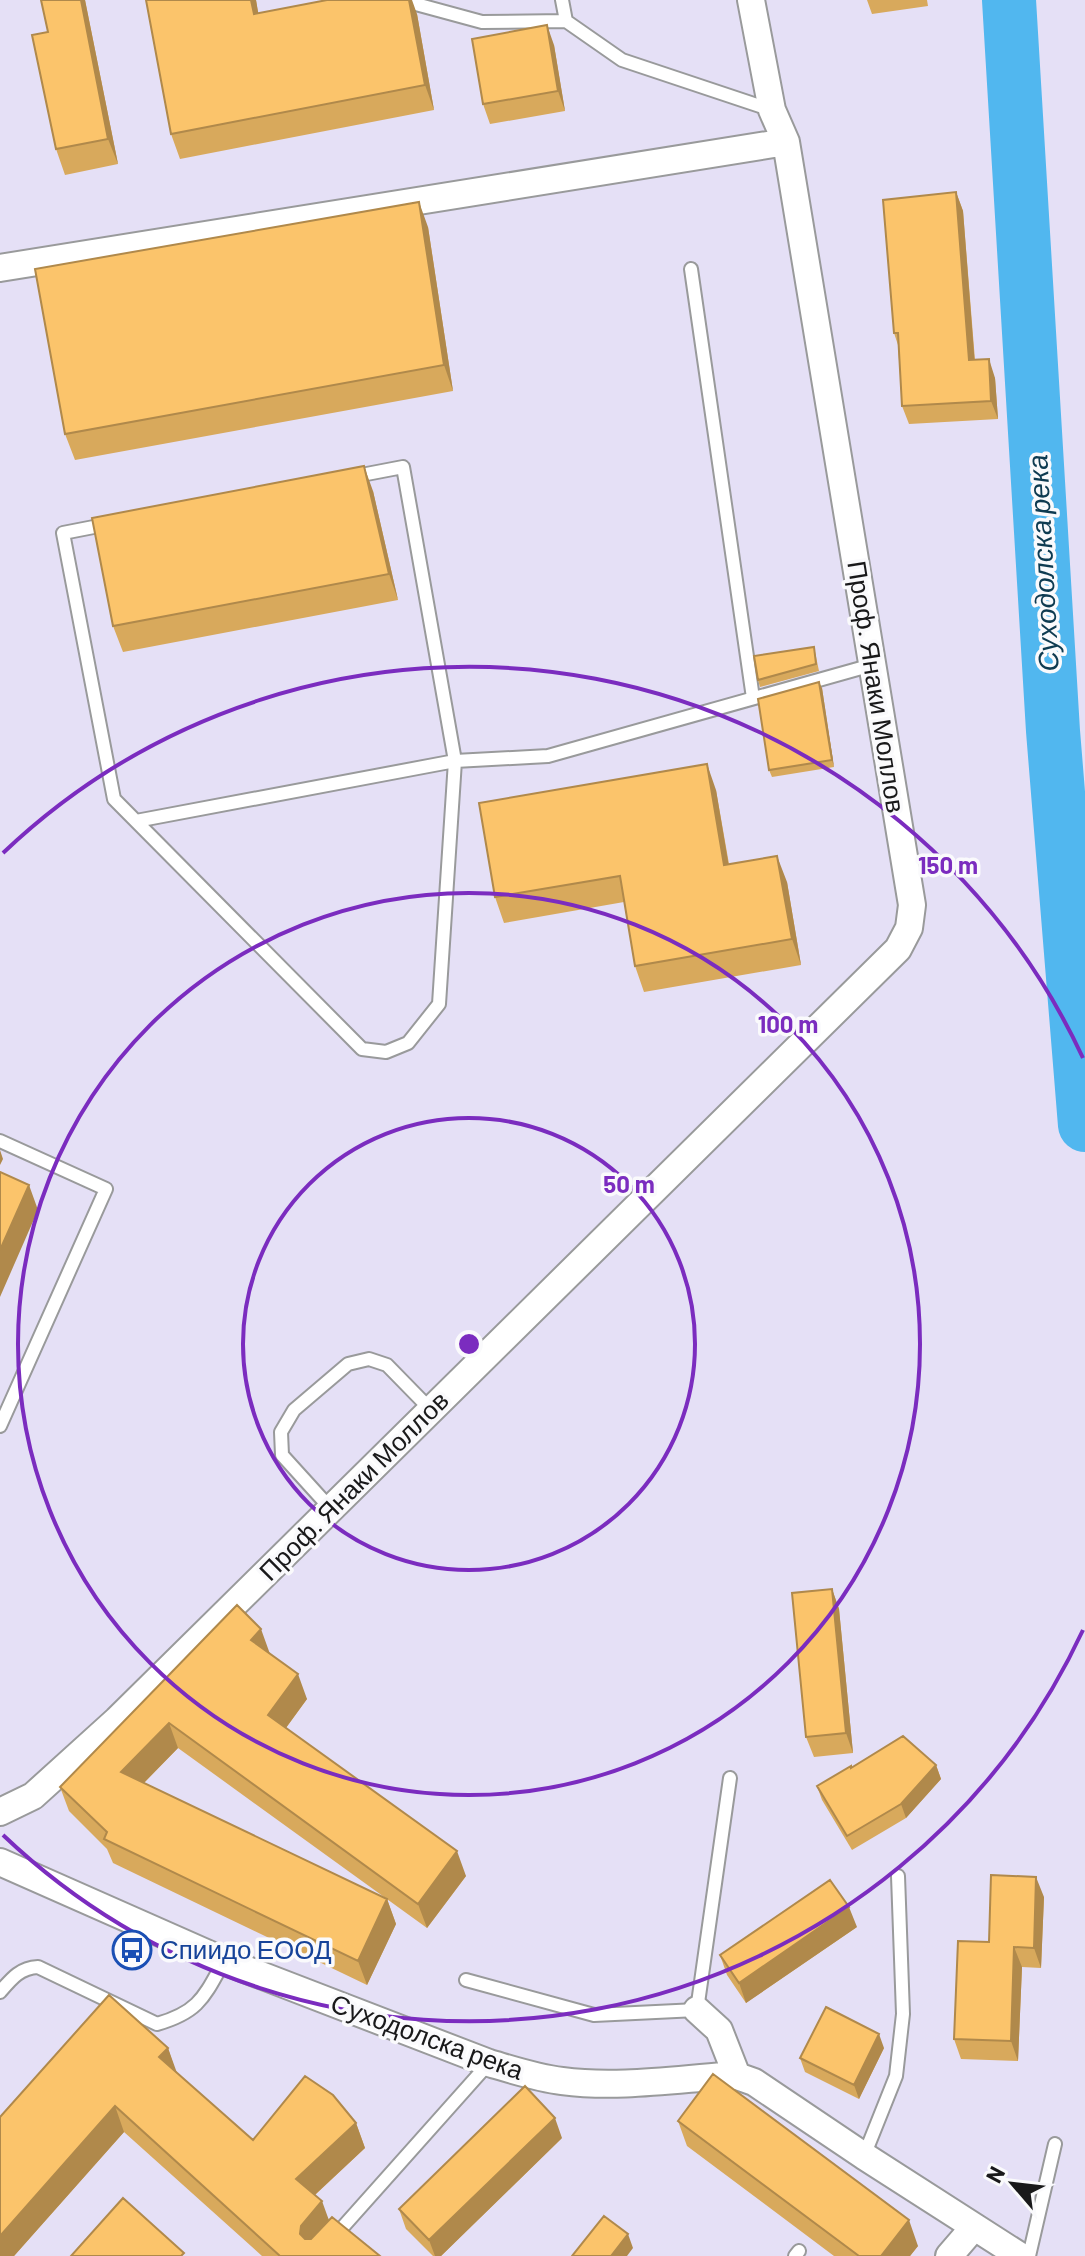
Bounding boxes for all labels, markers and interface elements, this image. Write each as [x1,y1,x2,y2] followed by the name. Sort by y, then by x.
[1019,454,1065,673] water label: Суходолска река
[842,558,913,815] street label: Проф. Янаки Моллов
[918,850,978,879] text: 150 m
[758,1009,818,1038] text: 100 m
[603,1169,655,1198] text: 50 m
[455,1330,483,1358] centre of rings
[252,1384,454,1586] street label: Проф. Янаки Моллов
[111,1929,153,1971] bus stop icon: Спиидо ЕООД
[160,1933,332,1964] place label: Спиидо ЕООД
[327,1986,528,2085] street label: Суходолска река
[973,2144,1053,2224] north arrow
[980,2162,1009,2187] text: N

